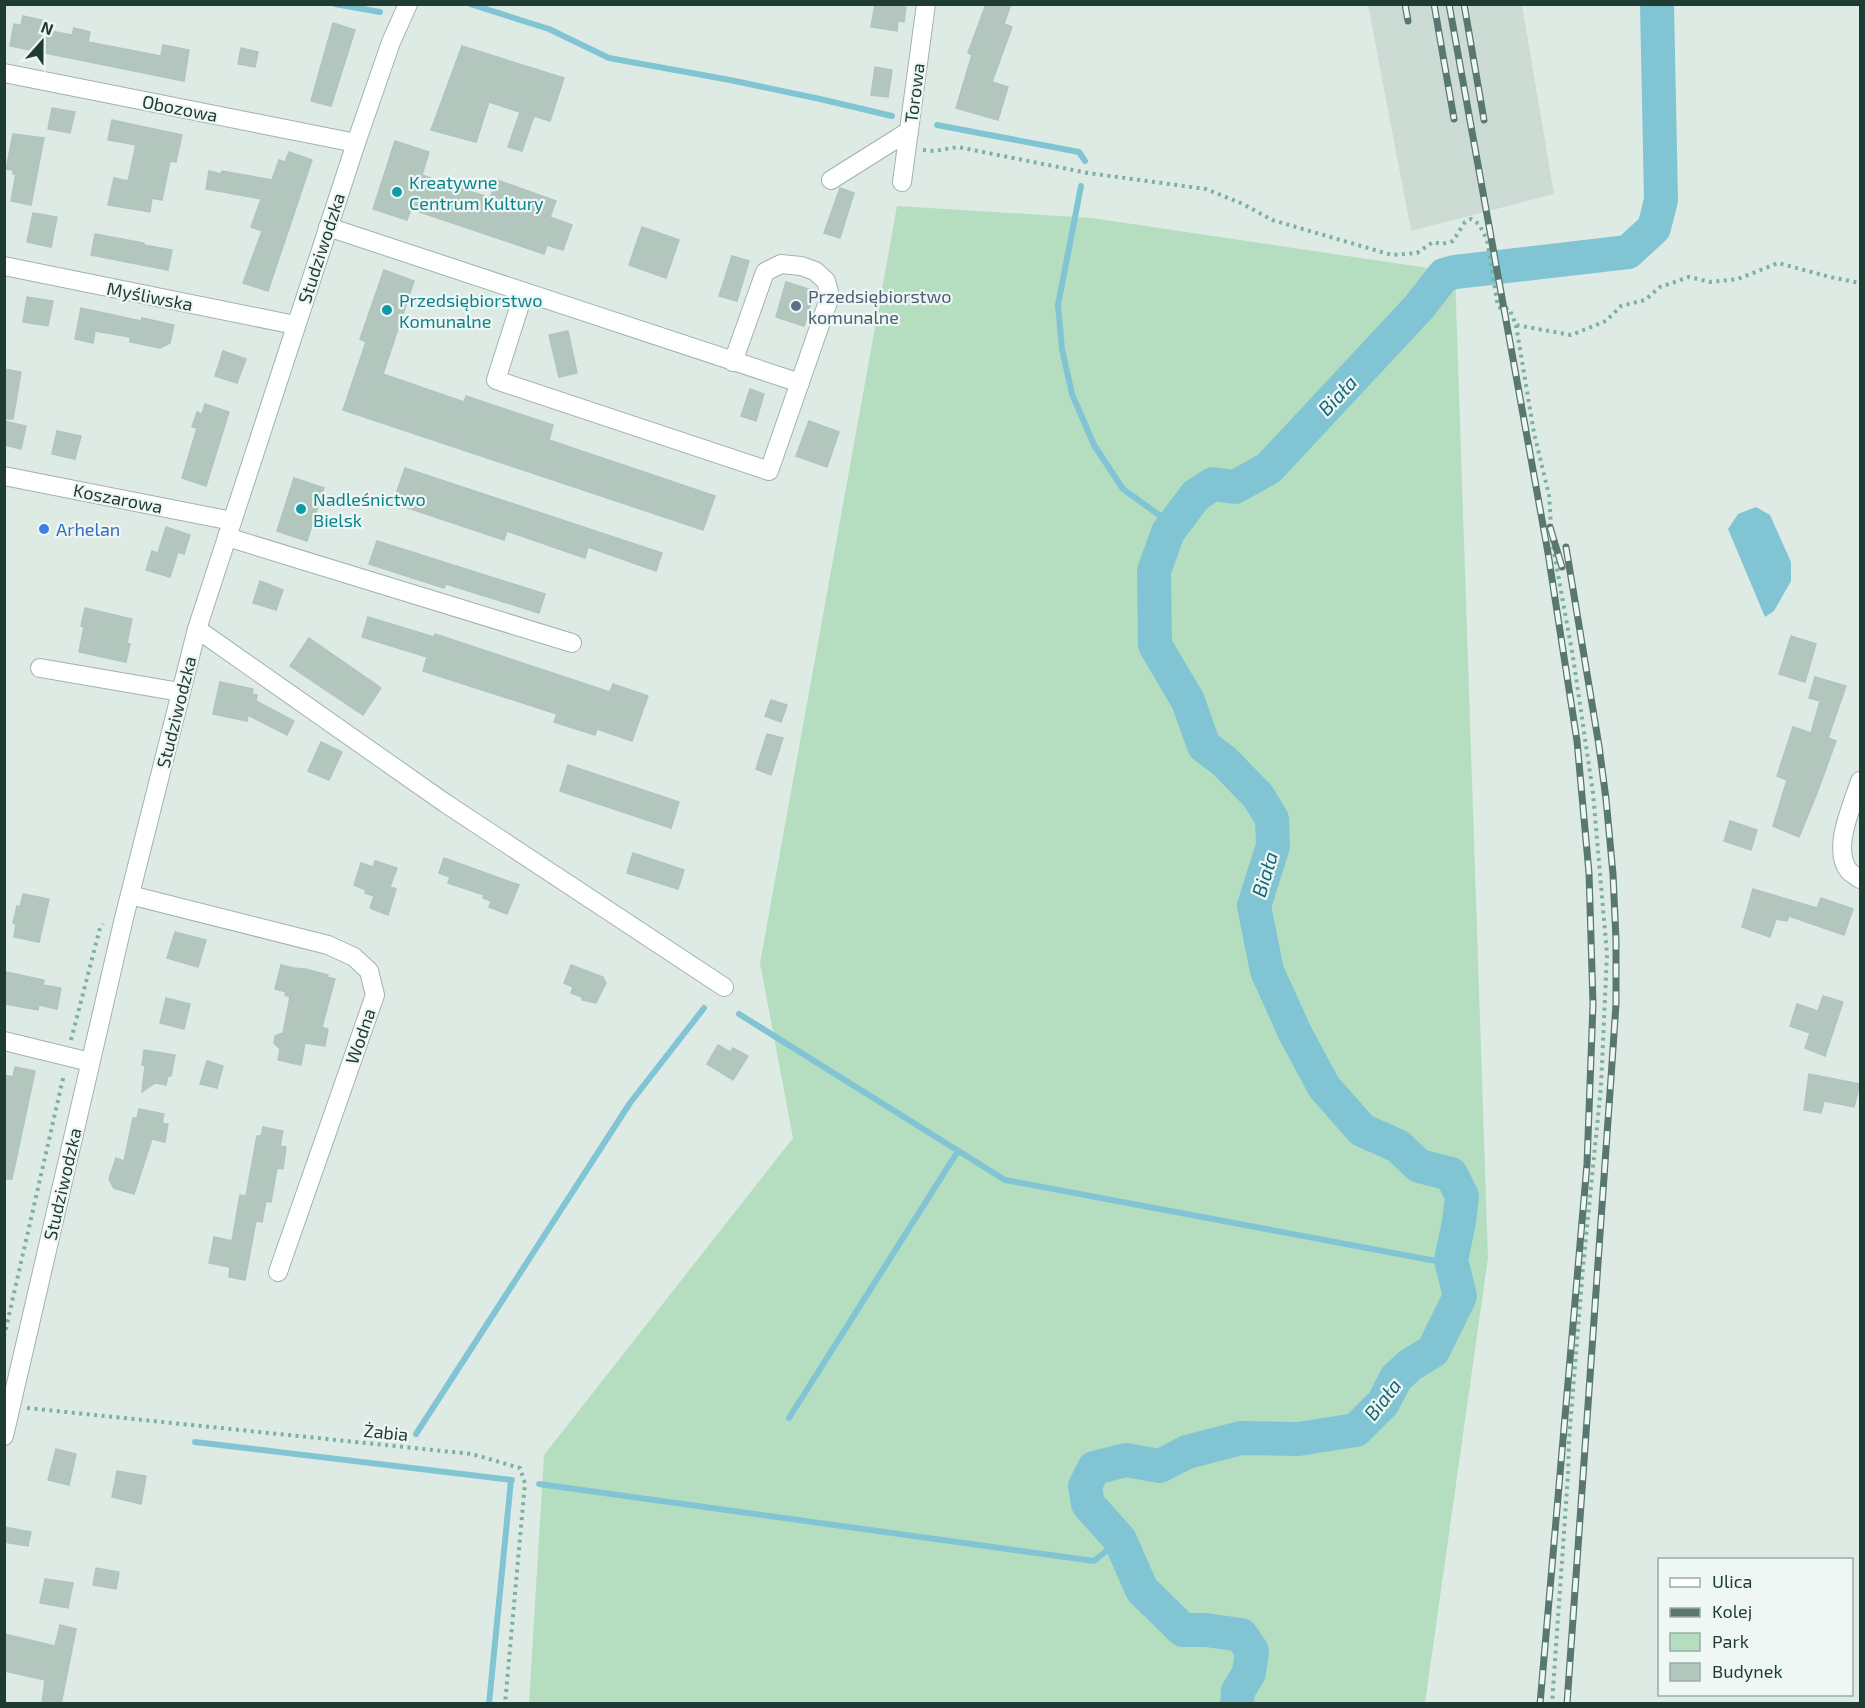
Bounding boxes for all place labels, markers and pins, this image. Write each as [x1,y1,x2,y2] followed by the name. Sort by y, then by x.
[409,171,544,214] place label: Kreatywne Centrum Kultury
[390,185,404,199] marker: Kreatywne Centrum Kultury
[808,285,951,328] place label: Przedsiębiorstwo komunalne
[399,289,542,332] place label: Przedsiębiorstwo Komunalne
[789,299,803,313] marker: Przedsiębiorstwo komunalne
[380,303,394,317] marker: Przedsiębiorstwo Komunalne
[313,488,426,531] place label: Nadleśnictwo Bielsk
[294,502,308,516] marker: Nadleśnictwo Bielsk
[56,518,120,540] place label: Arhelan
[37,522,51,536] marker: Arhelan

